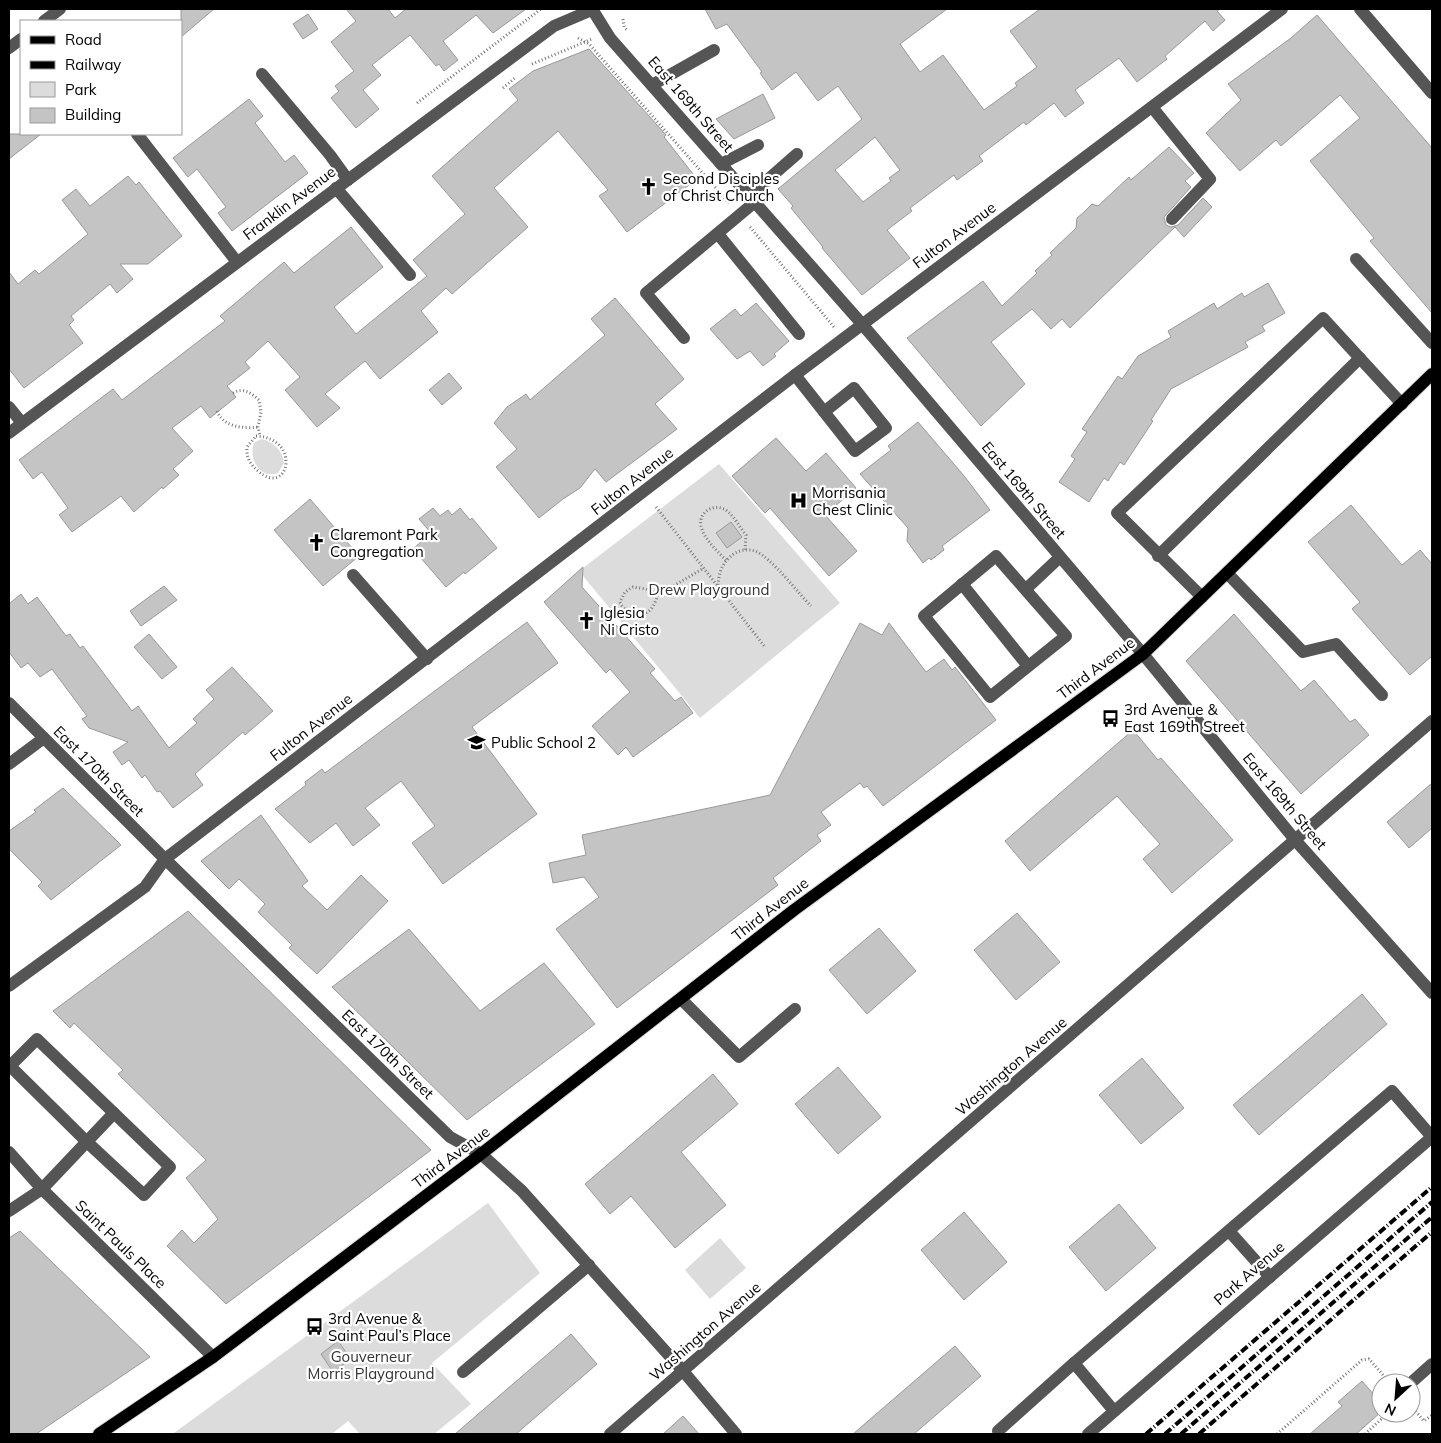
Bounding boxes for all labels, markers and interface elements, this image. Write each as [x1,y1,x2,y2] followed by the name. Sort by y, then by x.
[20,20,182,135] legend
[65,30,102,49] text: Road
[644,52,738,156] street label: East 169th Street
[65,55,121,74] text: Railway
[65,80,97,99] text: Park
[65,105,121,124] text: Building
[239,162,339,244] street label: Franklin Avenue
[663,169,779,205] place label: Second Disciples of Christ Church
[639,177,659,197] church icon: Second Disciples of Christ Church
[909,198,999,272] street label: Fulton Avenue
[978,438,1070,542] street label: East 169th Street
[587,443,677,519] street label: Fulton Avenue
[812,483,893,519] place label: Morrisania Chest Clinic
[788,491,808,511] hospital icon: Morrisania Chest Clinic
[330,525,438,561] place label: Claremont Park Congregation
[306,533,326,553] church icon: Claremont Park Congregation
[648,580,770,599] park label: Drew Playground
[600,603,659,639] place label: Iglesia Ni Cristo
[576,611,596,631] church icon: Iglesia Ni Cristo
[1054,633,1138,703] street label: Third Avenue
[266,689,356,765] street label: Fulton Avenue
[1124,700,1245,736] place label: 3rd Avenue & East 169th Street
[1100,708,1120,728] bus stop icon: 3rd Avenue & East 169th Street
[50,722,148,820] street label: East 170th Street
[467,732,487,752] school or university icon: Public School 2
[491,733,596,752] place label: Public School 2
[1239,749,1331,853] street label: East 169th Street
[728,873,812,945] street label: Third Avenue
[338,1005,438,1103] street label: East 170th Street
[952,1013,1070,1119] street label: Washington Avenue
[409,1122,493,1192] street label: Third Avenue
[71,1196,171,1292] street label: Saint Pauls Place
[1210,1237,1288,1309] street label: Park Avenue
[646,1278,764,1384] street label: Washington Avenue
[328,1309,451,1345] place label: 3rd Avenue & Saint Paul’s Place
[304,1317,324,1337] bus stop icon: 3rd Avenue & Saint Paul’s Place
[308,1347,434,1383] park label: Gouverneur Morris Playground
[1371,1373,1421,1423] north arrow
[1382,1399,1399,1420] text: N

